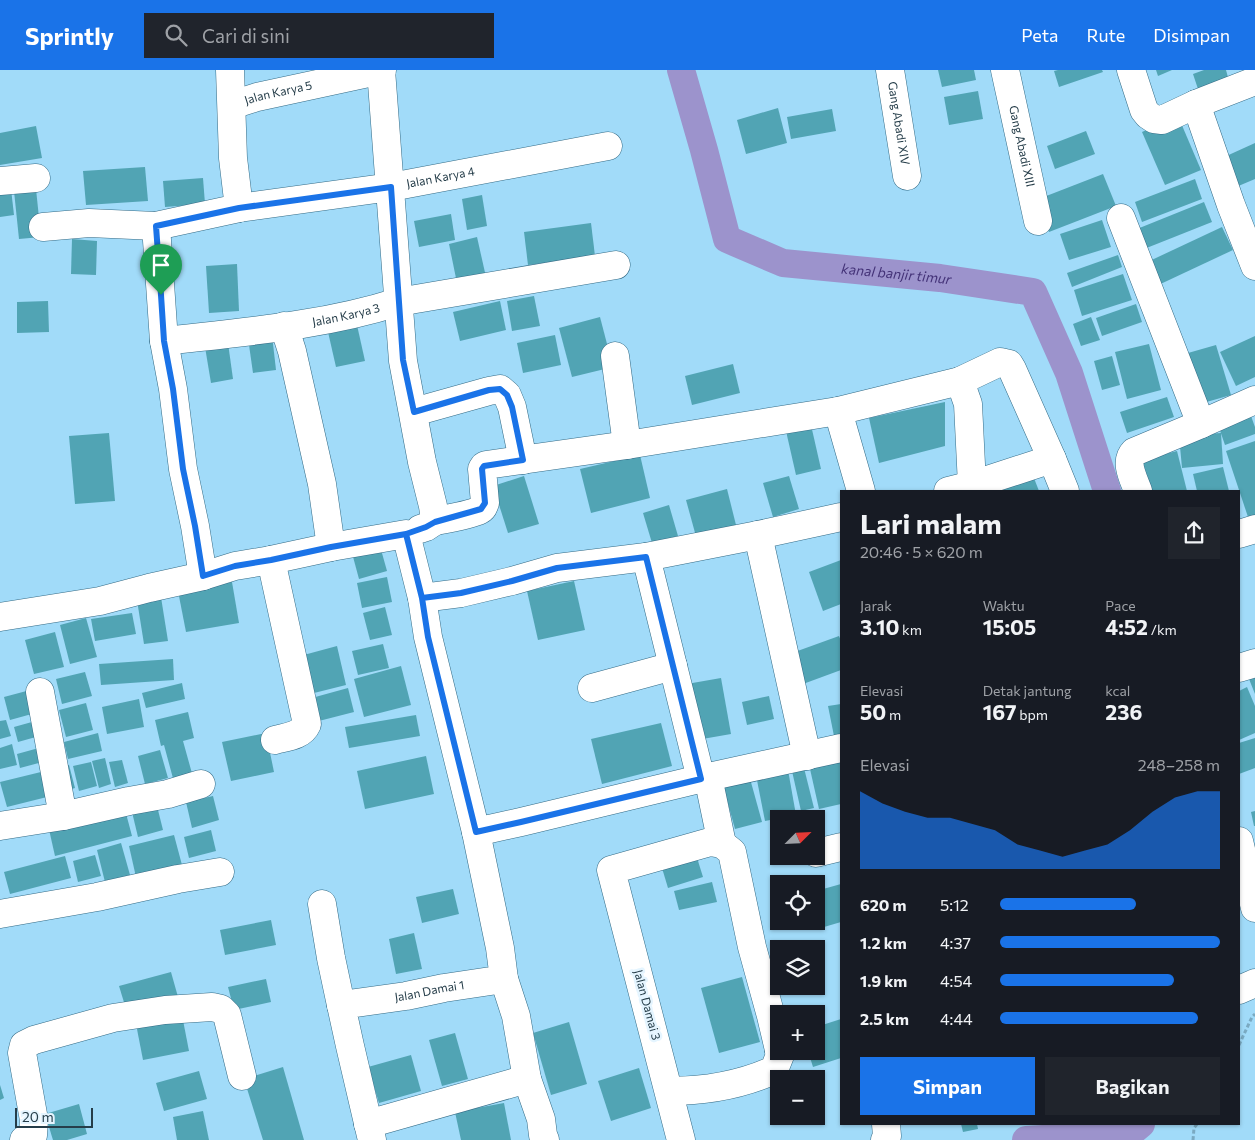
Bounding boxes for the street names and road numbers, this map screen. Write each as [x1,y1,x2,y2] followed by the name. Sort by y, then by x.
[242,77,313,108] street label: Jalan Karya 5
[886,80,913,166] street label: Gang Abadi XIV
[1007,104,1038,188] street label: Gang Abadi XIII
[405,163,476,191] street label: Jalan Karya 4
[311,300,381,329] street label: Jalan Karya 3
[631,968,664,1042] street label: Jalan Damai 3
[393,977,465,1005] street label: Jalan Damai 1

